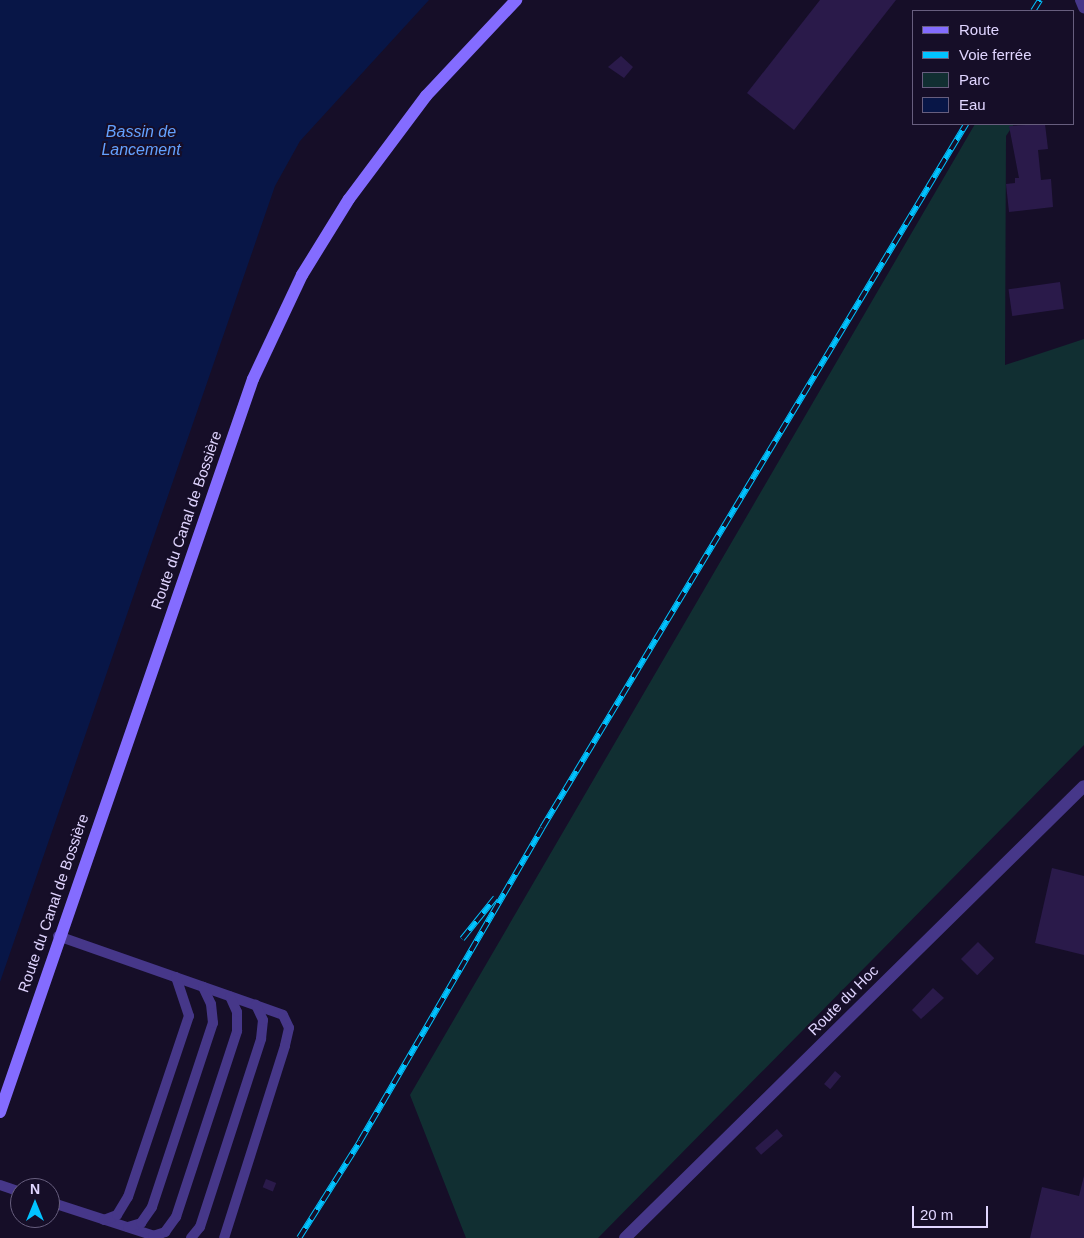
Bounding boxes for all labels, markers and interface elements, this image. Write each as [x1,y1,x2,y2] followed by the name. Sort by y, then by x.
[912,10,1074,125] legend
[959,21,999,38] text: Route
[959,46,1032,63] text: Voie ferrée
[959,71,990,88] text: Parc
[959,96,986,113] text: Eau
[101,122,181,160] water label: Bassin de Lancement
[147,428,225,612] street label: Route du Canal de Bossière
[14,811,92,995] street label: Route du Canal de Bossière
[804,961,882,1039] street label: Route du Hoc
[10,1178,60,1228] north arrow
[30,1181,40,1197] text: N
[914,1196,990,1228] scale bar
[920,1206,953,1223] text: 20 m

